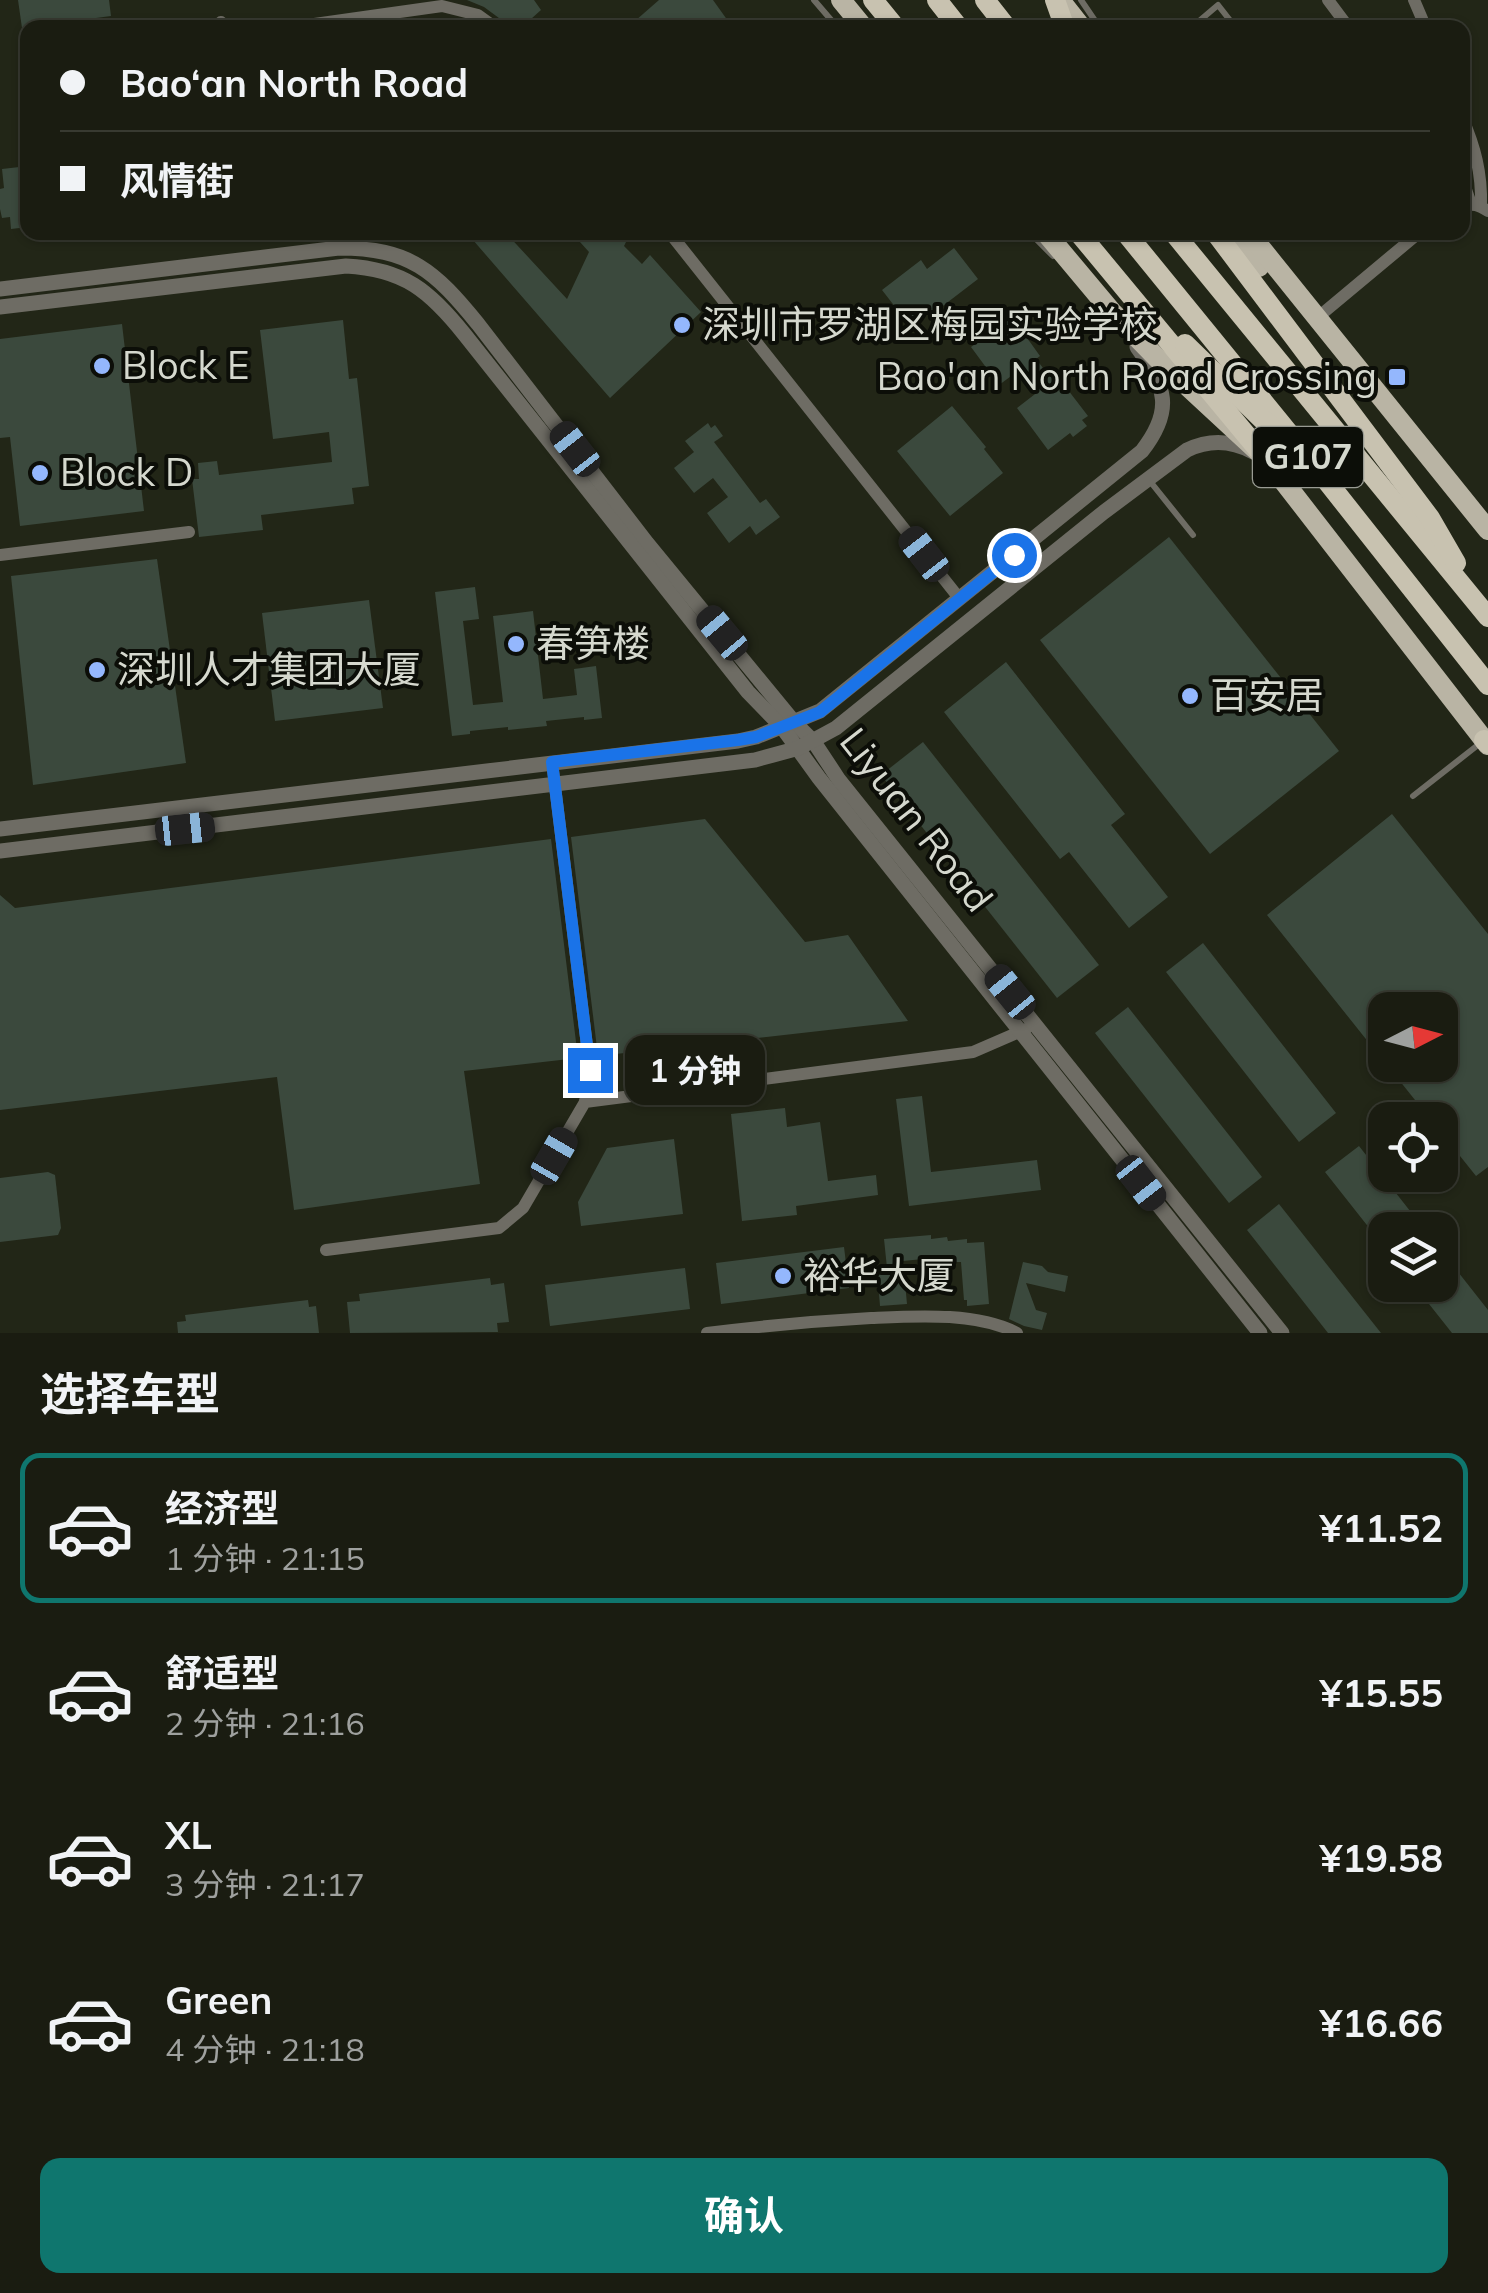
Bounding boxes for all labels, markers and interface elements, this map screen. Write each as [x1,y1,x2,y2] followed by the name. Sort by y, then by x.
[120,59,468,107] text: Bao‘an North Road
[120,157,234,205] text: 风情街
[702,300,1158,348] place label: 深圳市罗湖区梅园实验学校
[671,314,693,336] marker: 深圳市罗湖区梅园实验学校
[122,341,249,389] place label: Block E
[877,352,1377,400] place label: Bao'an North Road Crossing
[91,355,113,377] marker: Block E
[1386,366,1408,388] marker: Bao'an North Road Crossing
[545,416,605,482] car
[1253,427,1363,487] road number: G107
[60,448,193,496] place label: Block D
[29,462,51,484] marker: Block D
[894,521,954,587] car
[992,533,1037,578] route start
[691,600,753,666] car
[536,619,650,667] place label: 春笋楼
[505,633,527,655] marker: 春笋楼
[117,645,421,693] place label: 深圳人才集团大厦
[86,659,108,681] marker: 深圳人才集团大厦
[1210,671,1324,719] place label: 百安居
[1179,685,1201,707] marker: 百安居
[830,718,1003,921] street label: Liyuan Road
[154,811,216,847] car
[979,959,1041,1025] car
[1368,992,1458,1082] north arrow
[1368,992,1458,1302] map controls
[625,1035,765,1105] callout: 1 分钟
[568,1048,613,1093] route end
[649,1050,741,1090] text: 1 分钟
[1368,1102,1458,1192] button: locate
[526,1123,582,1189] car
[1111,1150,1171,1216] car
[1368,1212,1458,1302] button: layers
[803,1251,955,1299] place label: 裕华大厦
[772,1265,794,1287] marker: 裕华大厦
[40,1365,220,1421] text: 选择车型
[45,1483,135,1573] icon: car
[165,1484,279,1532] text: 经济型
[1320,1504,1443,1552] text: ¥11.52
[165,1538,365,1578] text: 1 分钟 · 21:15
[45,1648,135,1738] icon: car
[165,1649,279,1697] text: 舒适型
[1320,1669,1443,1717] text: ¥15.55
[165,1703,365,1743] text: 2 分钟 · 21:16
[165,1811,212,1859] text: XL
[45,1813,135,1903] icon: car
[1320,1834,1443,1882] text: ¥19.58
[165,1864,365,1904] text: 3 分钟 · 21:17
[165,1976,272,2024] text: Green
[45,1978,135,2068] icon: car
[1320,1999,1443,2047] text: ¥16.66
[165,2029,365,2069] text: 4 分钟 · 21:18
[40,2158,1448,2273] button: 确认

